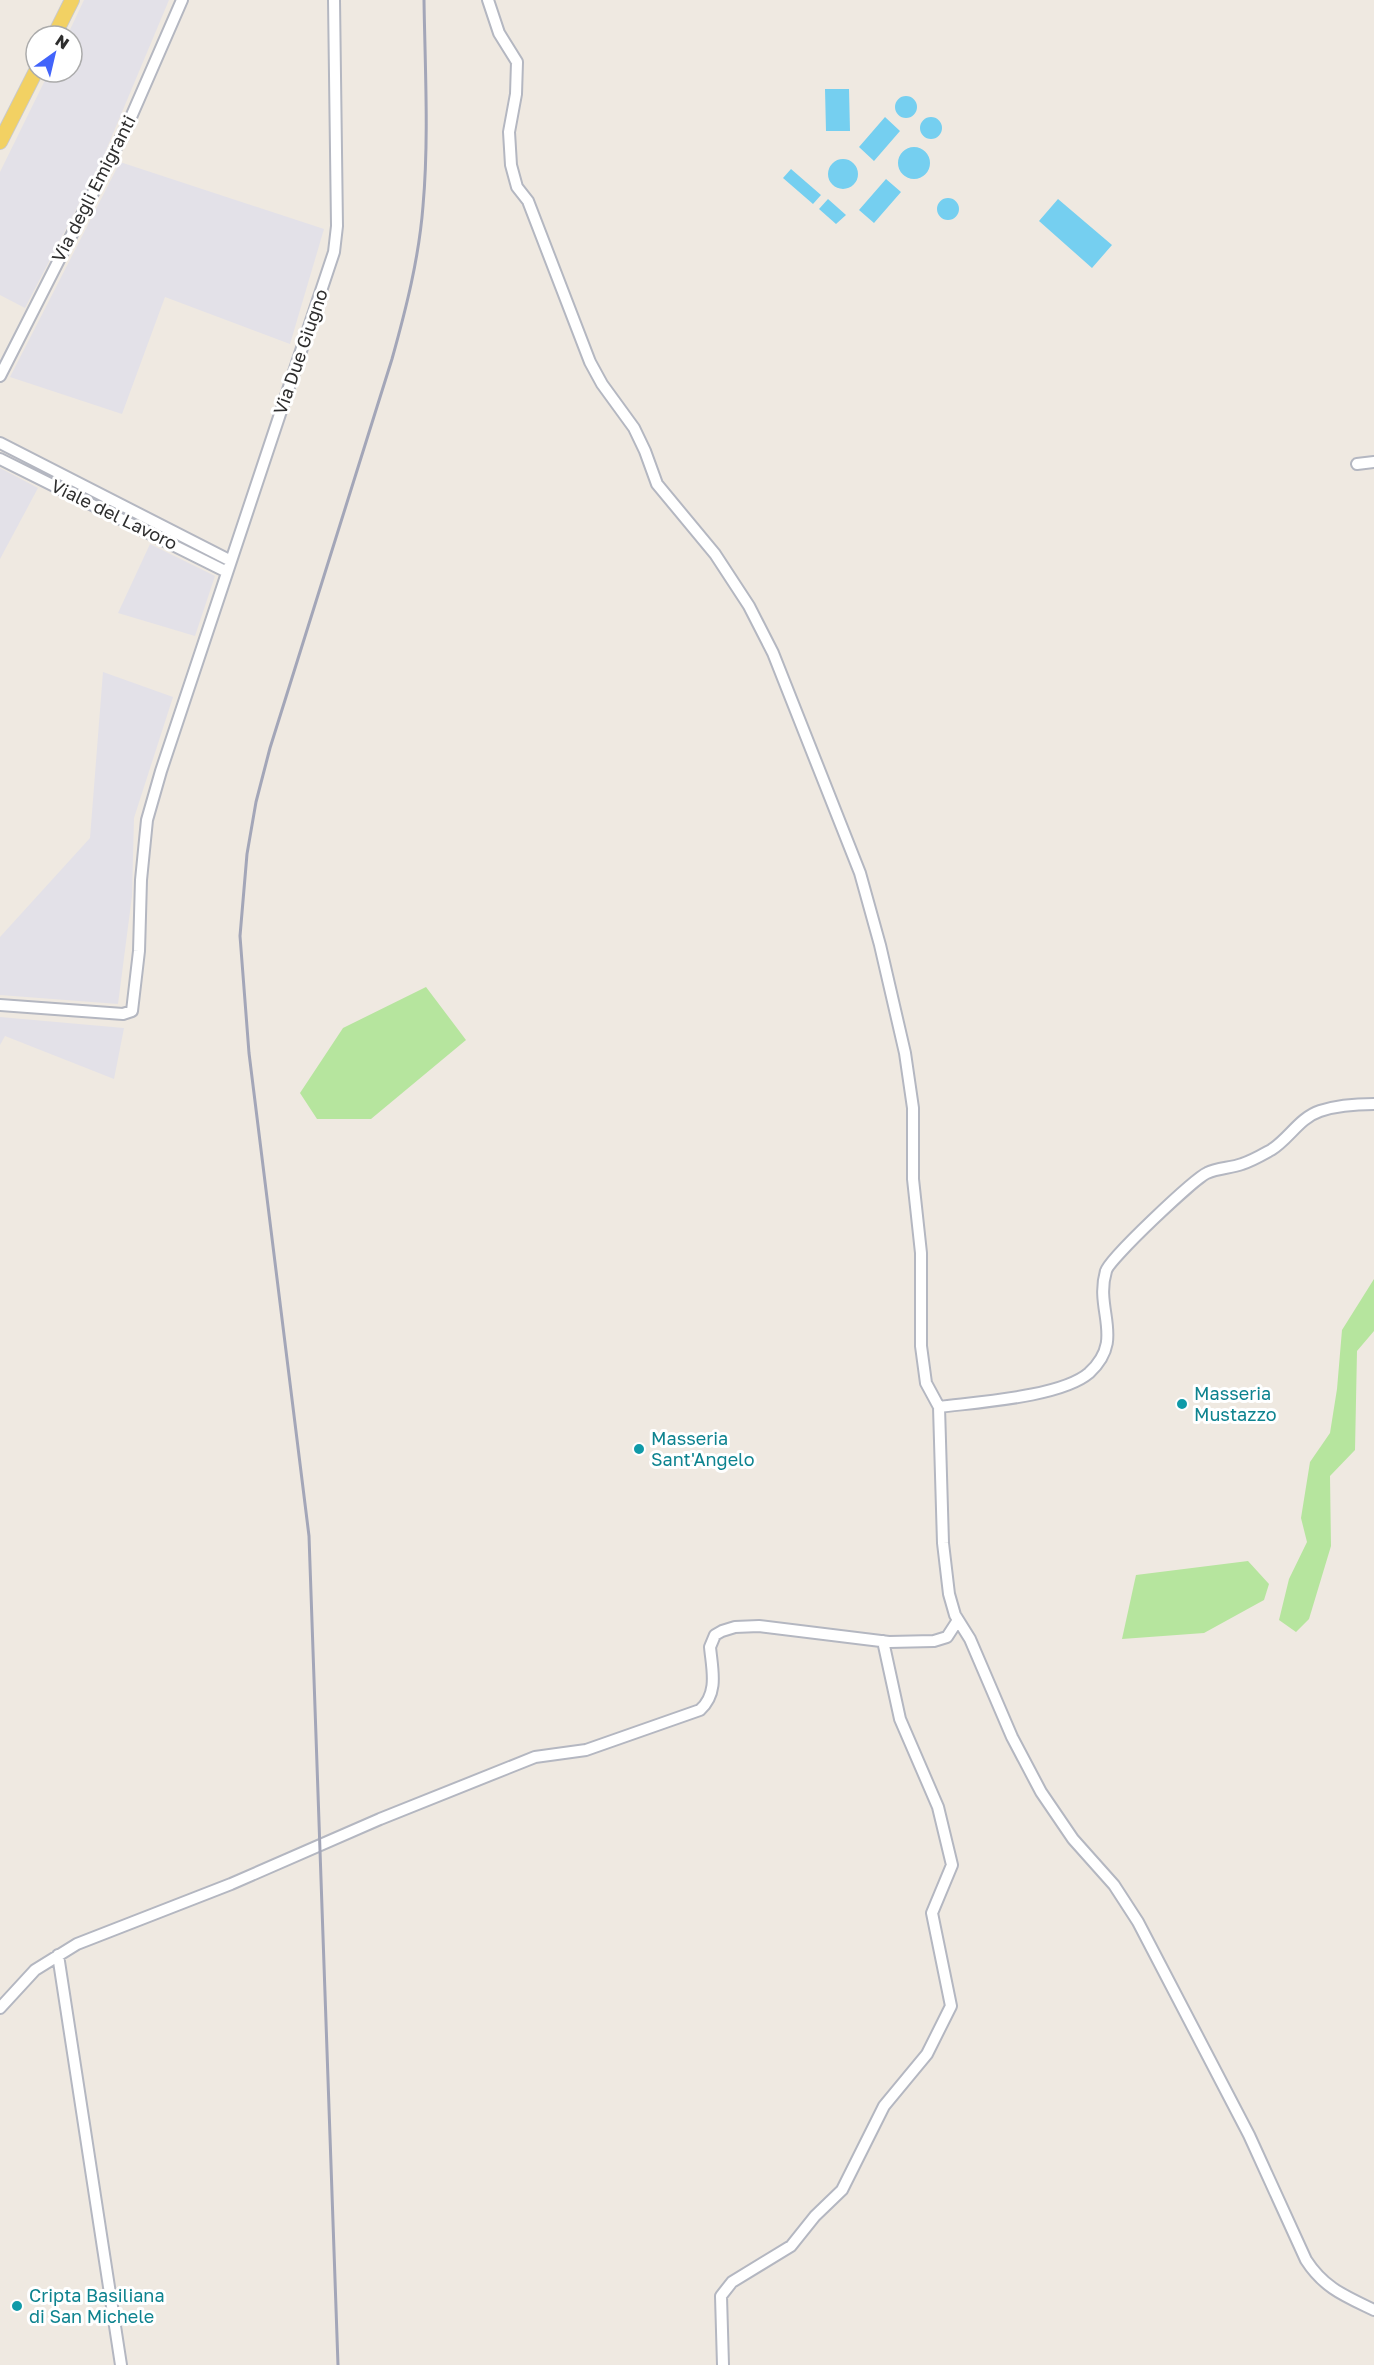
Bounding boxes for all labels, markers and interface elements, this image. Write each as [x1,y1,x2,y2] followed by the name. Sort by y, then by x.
[24,24,84,84] north arrow
[52,30,73,53] text: N
[47,111,140,266] street label: Via degli Emigranti
[268,286,332,417] street label: Via Due Giugno
[48,474,181,554] street label: Viale del Lavoro
[1194,1382,1277,1425] place label: Masseria Mustazzo
[1175,1397,1189,1411] marker: Masseria Mustazzo
[651,1427,755,1470] place label: Masseria Sant'Angelo
[632,1442,646,1456] marker: Masseria Sant'Angelo
[29,2284,165,2327] place label: Cripta Basiliana di San Michele
[10,2299,24,2313] marker: Cripta Basiliana di San Michele

